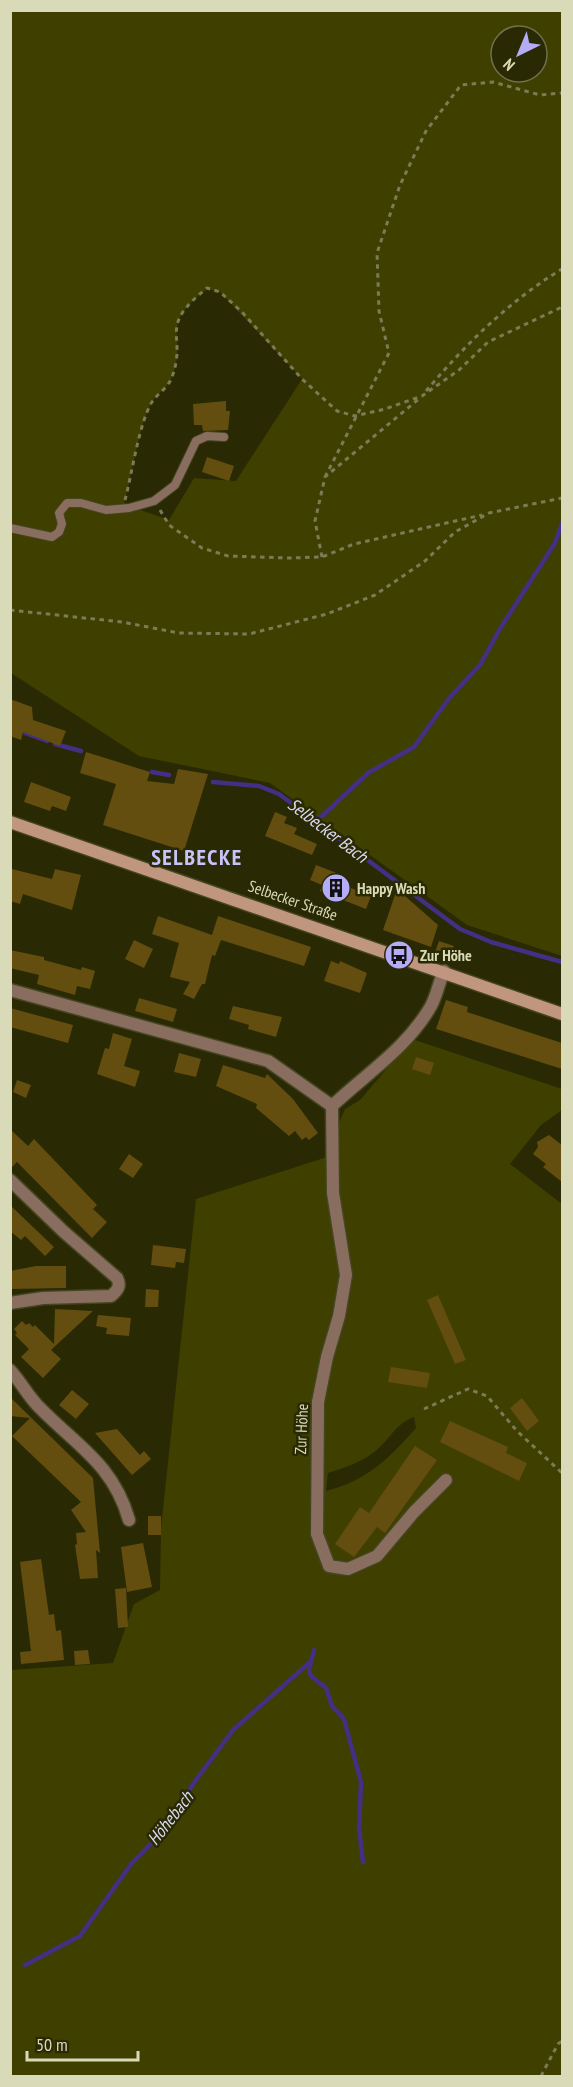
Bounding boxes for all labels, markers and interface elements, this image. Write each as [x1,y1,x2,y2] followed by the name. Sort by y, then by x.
[489,24,549,84] north arrow
[499,55,519,75] text: N
[284,793,373,868] water label: Selbecker Bach
[151,843,243,871] district label: SELBECKE
[320,872,352,904] building icon: Happy Wash
[246,875,340,925] street label: Selbecker Straße
[357,878,425,898] place label: Happy Wash
[383,939,415,971] bus stop icon: Zur Höhe
[420,945,472,965] place label: Zur Höhe
[290,1403,312,1455] street label: Zur Höhe
[142,1786,199,1850] water label: Höhebach
[27,2024,138,2062] scale bar
[36,2033,68,2056] text: 50 m

